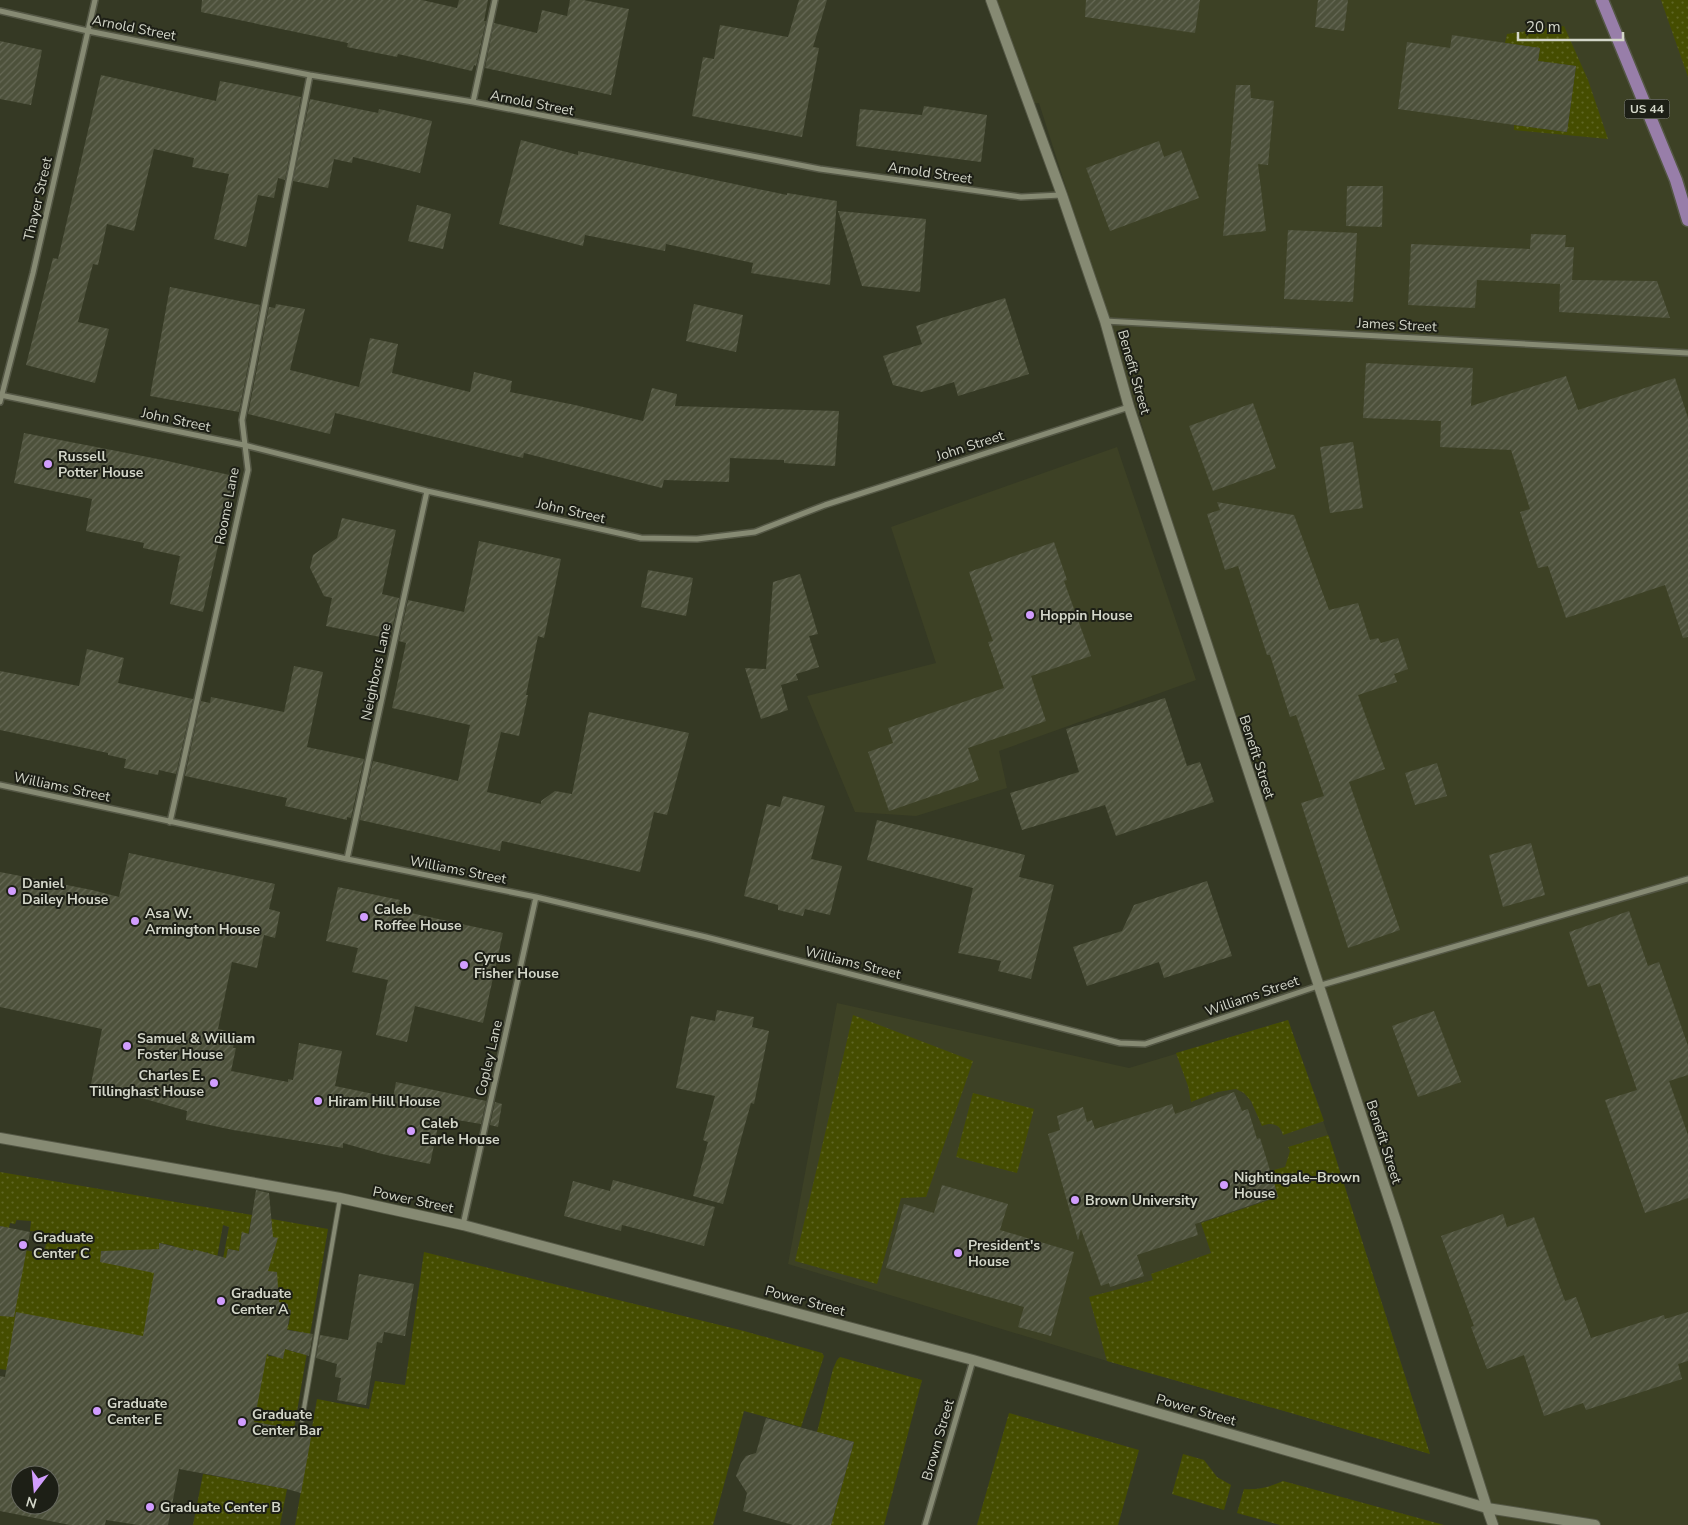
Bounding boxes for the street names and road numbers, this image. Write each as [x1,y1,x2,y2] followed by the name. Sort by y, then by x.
[90,11,178,45] street label: Arnold Street
[488,86,576,120] street label: Arnold Street
[1624,100,1670,118] road number: US 44
[19,155,57,243] street label: Thayer Street
[887,158,973,188] street label: Arnold Street
[1356,313,1437,337] street label: James Street
[1113,328,1155,416] street label: Benefit Street
[139,403,212,437] street label: John Street
[933,426,1006,466] street label: John Street
[210,466,244,546] street label: Roome Lane
[534,494,607,528] street label: John Street
[356,622,396,722] street label: Neighbors Lane
[1235,713,1279,801] street label: Benefit Street
[12,768,112,807] street label: Williams Street
[408,851,508,889] street label: Williams Street
[803,942,903,984] street label: Williams Street
[1203,971,1302,1021] street label: Williams Street
[471,1018,507,1098] street label: Copley Lane
[1362,1098,1406,1186] street label: Benefit Street
[371,1182,455,1218] street label: Power Street
[763,1281,847,1321] street label: Power Street
[1154,1390,1238,1430] street label: Power Street
[917,1397,959,1483] street label: Brown Street

